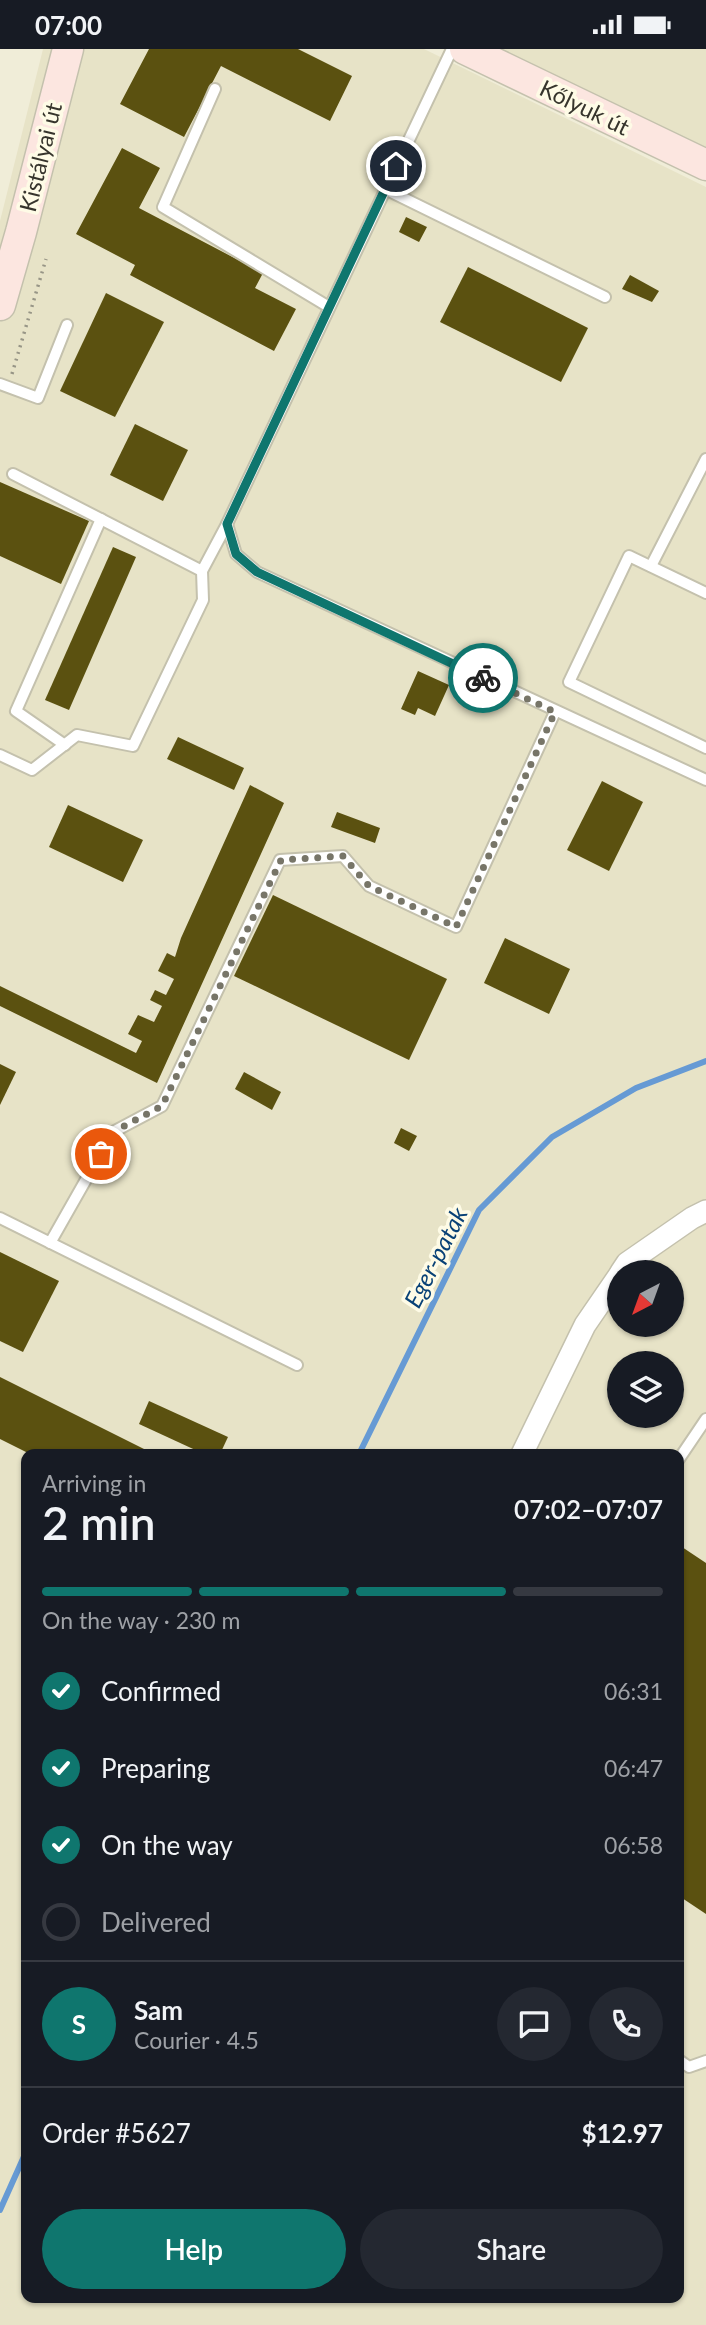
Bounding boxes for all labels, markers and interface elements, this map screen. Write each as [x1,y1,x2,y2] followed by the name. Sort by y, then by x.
[35,9,102,41] text: 07:00
[536,73,635,141] street label: Kőlyuk út
[13,99,67,214] street label: Kistályai út
[366,136,426,196] pin
[377,147,415,185] icon: home
[448,643,518,713] courier
[464,659,502,697] icon: bike
[71,1124,131,1184] pin
[82,1135,120,1173] icon: bag
[397,1201,473,1312] water label: Eger-patak
[607,1260,684,1337] north arrow
[607,1260,684,1428] map controls
[607,1351,684,1428] button: layers
[42,1469,146,1497] text: Arriving in
[514,1493,663,1525] text: 07:02–07:07
[42,1495,156,1550] text: 2 min
[42,1606,241,1634] text: On the way · 230 m
[42,1672,80,1710] icon: check
[101,1675,221,1707] text: Confirmed
[604,1677,663,1705] text: 06:31
[42,1749,80,1787] icon: check
[101,1752,210,1784] text: Preparing
[604,1754,663,1782] text: 06:47
[42,1826,80,1864] icon: check
[101,1829,233,1861] text: On the way
[604,1831,663,1859] text: 06:58
[101,1906,211,1938] text: Delivered
[497,1987,571,2061] button: chat
[589,1987,663,2061] button: phone
[134,1994,183,2026] text: Sam
[72,2008,86,2040] text: S
[134,2026,259,2054] text: Courier · 4.5
[42,2117,191,2149] text: Order #5627
[581,2117,663,2149] text: $12.97
[42,2209,346,2289] button: Help
[360,2209,663,2289] button: Share

